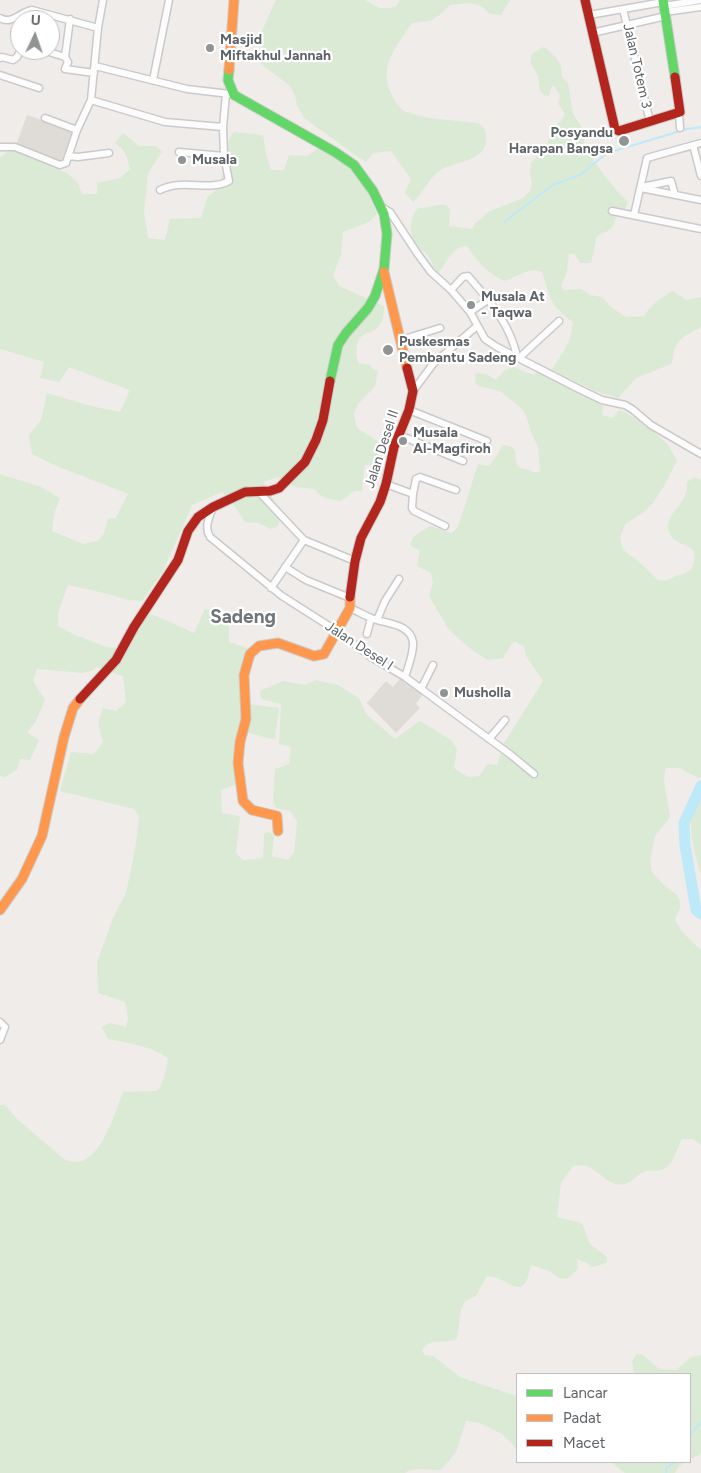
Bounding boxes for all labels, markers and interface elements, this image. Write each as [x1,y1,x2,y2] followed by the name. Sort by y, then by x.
[10,10,60,60] north arrow
[30,12,41,29] text: U
[619,22,655,110] street label: Jalan Totem 3
[220,32,331,64] place label: Masjid Miftakhul Jannah
[204,42,216,54] marker: Masjid Miftakhul Jannah
[509,125,613,158] place label: Posyandu Harapan Bangsa
[617,134,631,148] marker: Posyandu Harapan Bangsa
[192,152,237,168] place label: Musala
[176,154,188,166] marker: Musala
[481,289,545,322] place label: Musala At - Taqwa
[465,299,477,311] marker: Musala At - Taqwa
[399,334,516,367] place label: Puskesmas Pembantu Sadeng
[381,343,395,357] marker: Puskesmas Pembantu Sadeng
[361,408,403,490] street label: Jalan Desel II
[413,425,491,458] place label: Musala Al-Magfiroh
[397,435,409,447] marker: Musala Al-Magfiroh
[210,606,276,628] district label: Sadeng
[322,618,396,674] street label: Jalan Desel I
[454,685,511,701] place label: Musholla
[438,687,450,699] marker: Musholla
[516,1373,691,1463] legend
[563,1384,608,1402] text: Lancar
[563,1409,601,1427] text: Padat
[563,1434,605,1452] text: Macet

